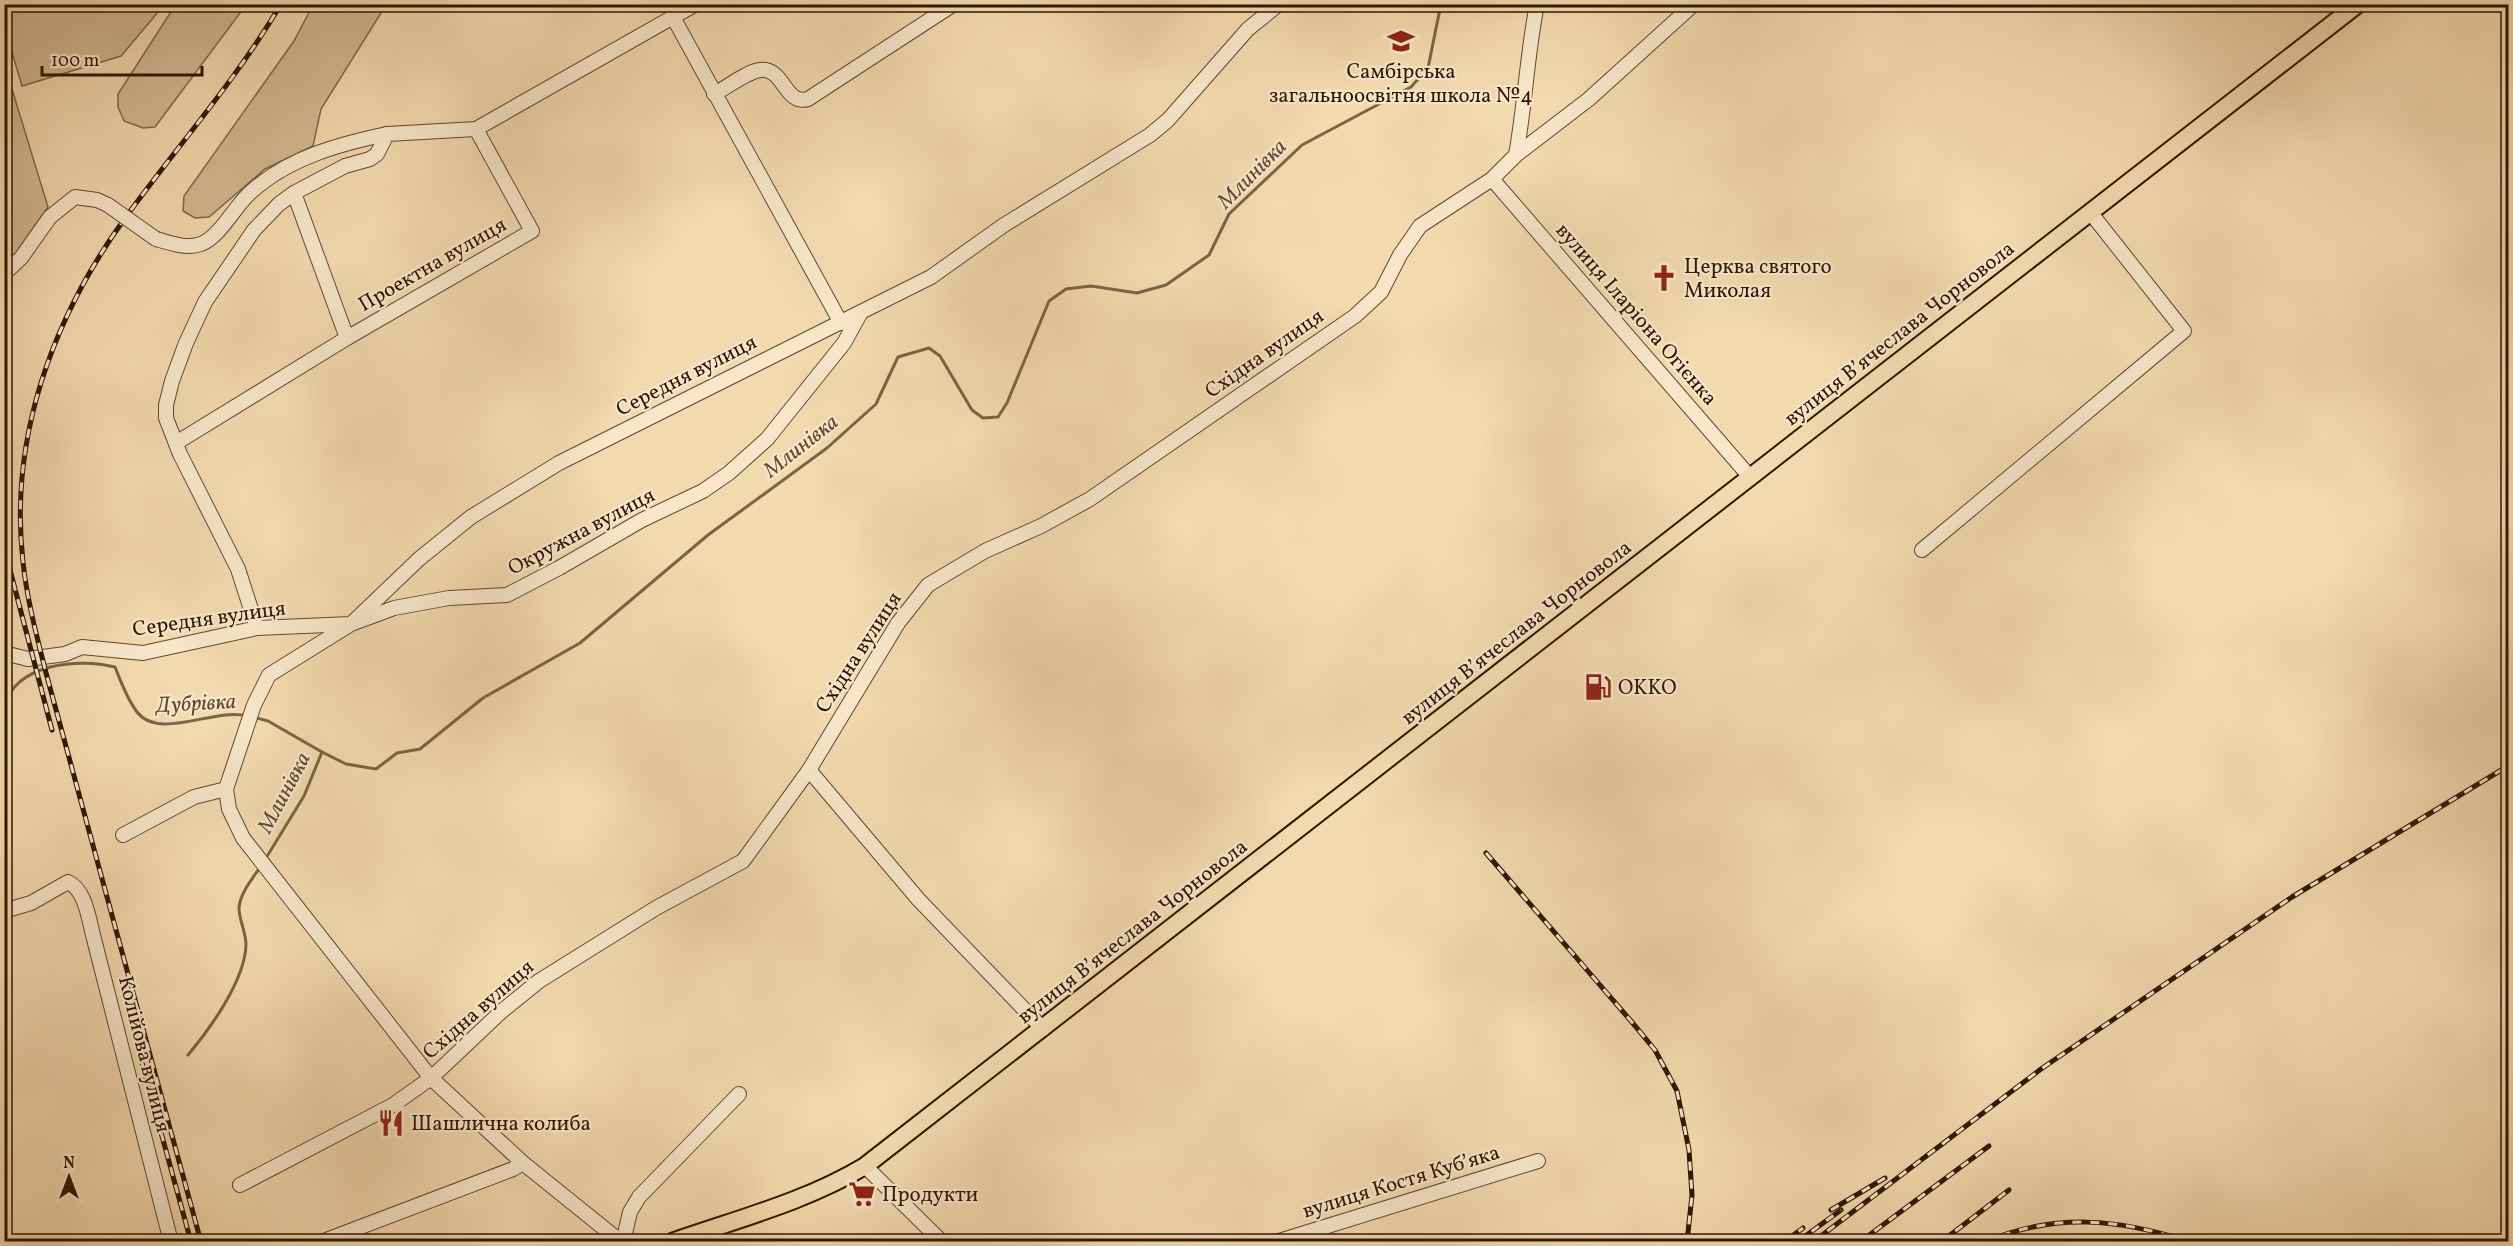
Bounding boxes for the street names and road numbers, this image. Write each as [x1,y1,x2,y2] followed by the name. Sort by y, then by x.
[353,211,512,320] street label: Проектна вулиця
[1548,217,1723,413] street label: вулиця Іларіона Огієнка
[1779,235,2021,433] street label: вулиця Вʼячеслава Чорновола
[1200,302,1330,406] street label: Східна вулиця
[611,328,762,424] street label: Середня вулиця
[503,481,660,583] street label: Окружна вулиця
[1396,534,1638,732] street label: вулиця Вʼячеслава Чорновола
[809,587,909,719] street label: Східна вулиця
[131,594,288,645] street label: Середня вулиця
[1012,833,1254,1031] street label: вулиця Вʼячеслава Чорновола
[417,954,541,1067] street label: Східна вулиця
[110,973,177,1136] street label: Колійова вулиця
[1299,1139,1504,1226] street label: вулиця Костя Кубʼяка

